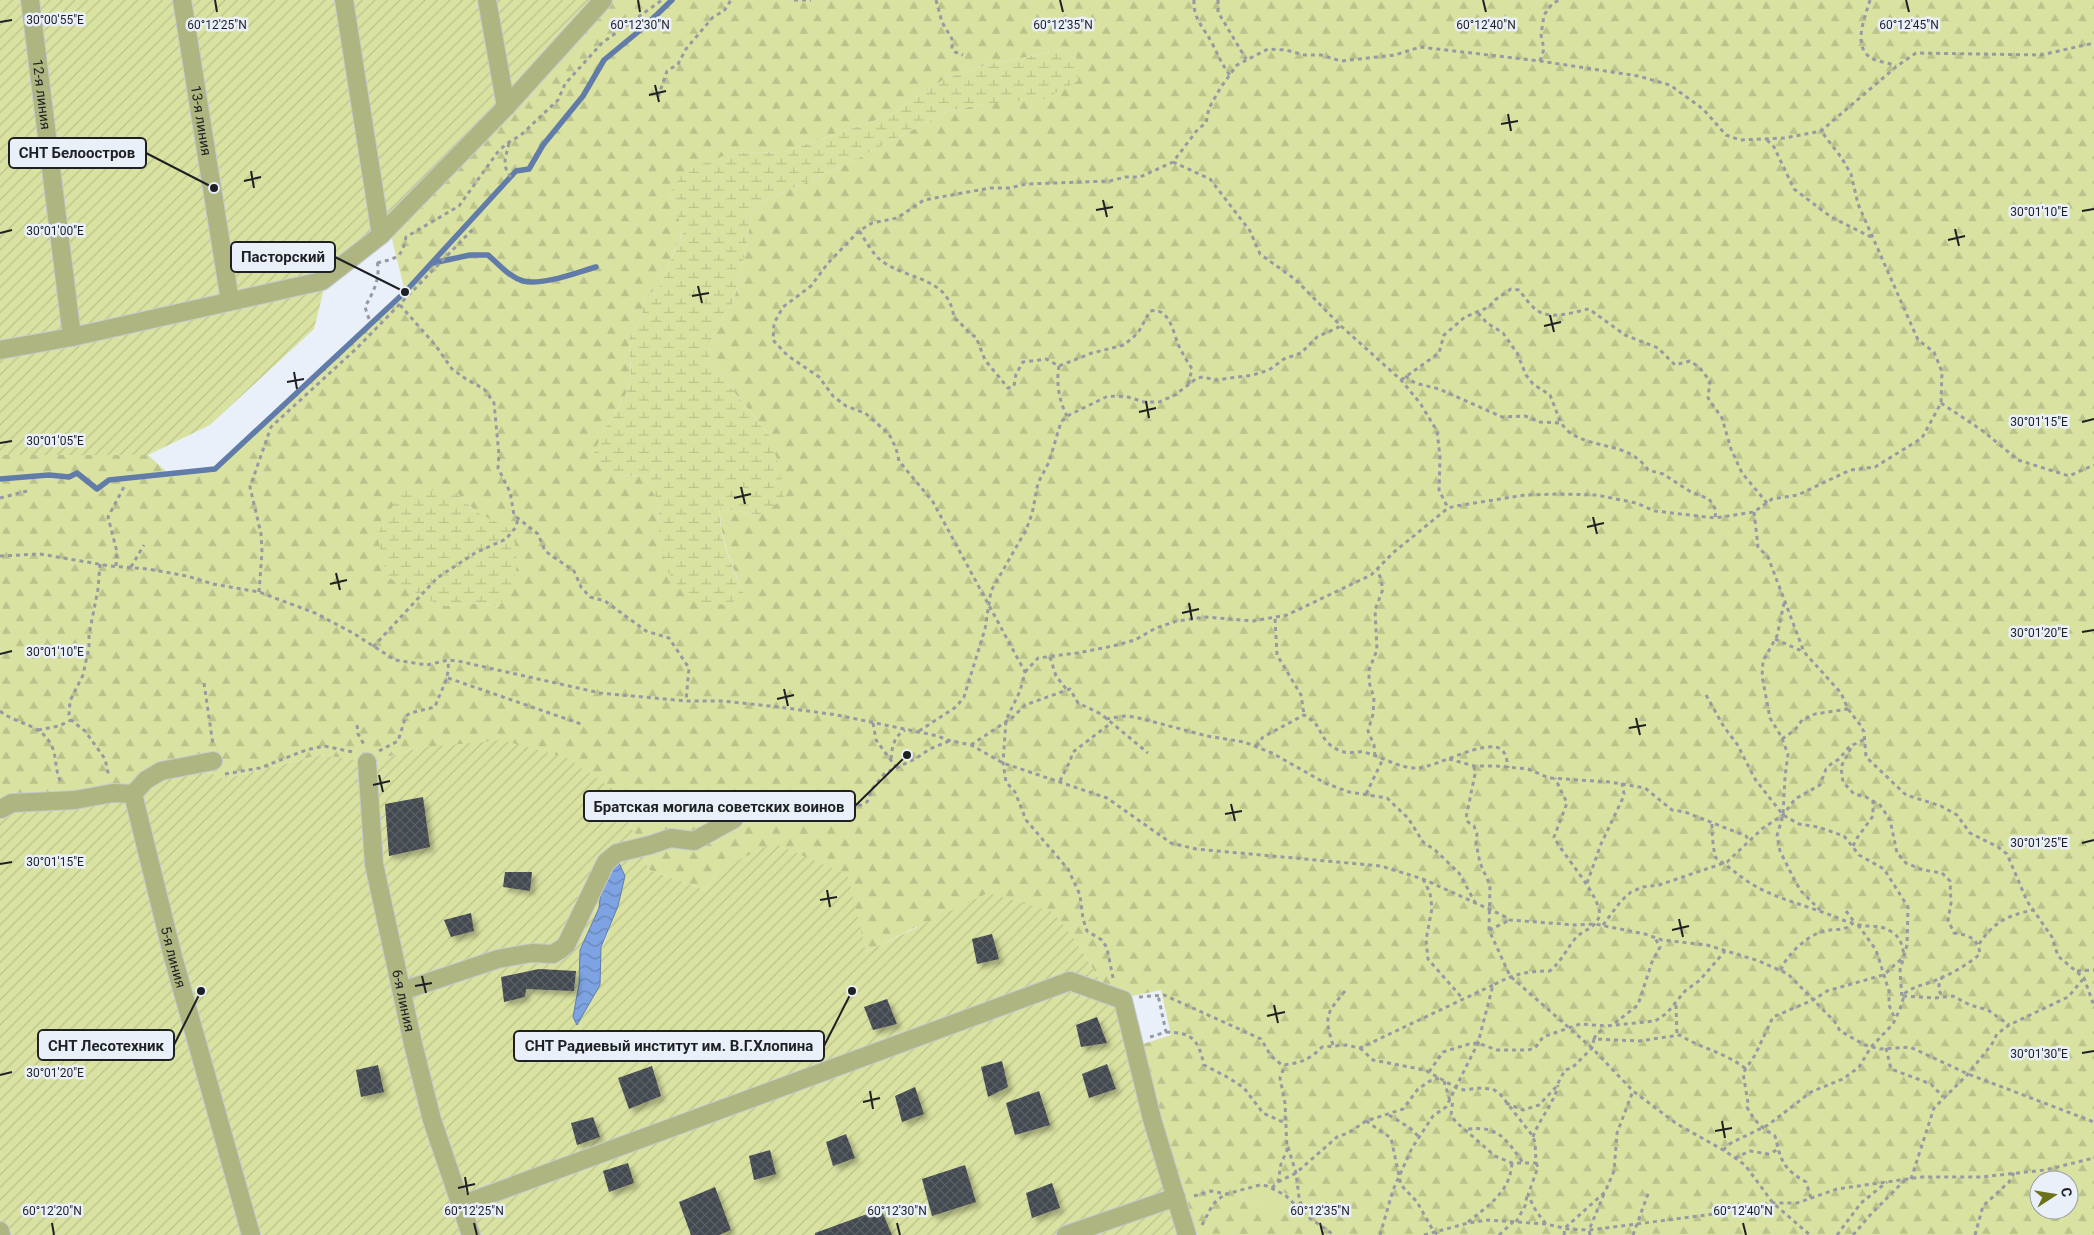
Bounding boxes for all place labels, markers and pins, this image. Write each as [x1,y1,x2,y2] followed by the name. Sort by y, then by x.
[9,138,146,168] callout: СНТ Белоостров
[231,242,335,272] callout: Пасторский
[584,791,855,821] callout: Братская могила советских воинов
[38,1030,174,1060] callout: СНТ Лесотехник
[514,1031,824,1061] callout: СНТ Радиевый институт им. В.Г.Хлопина

